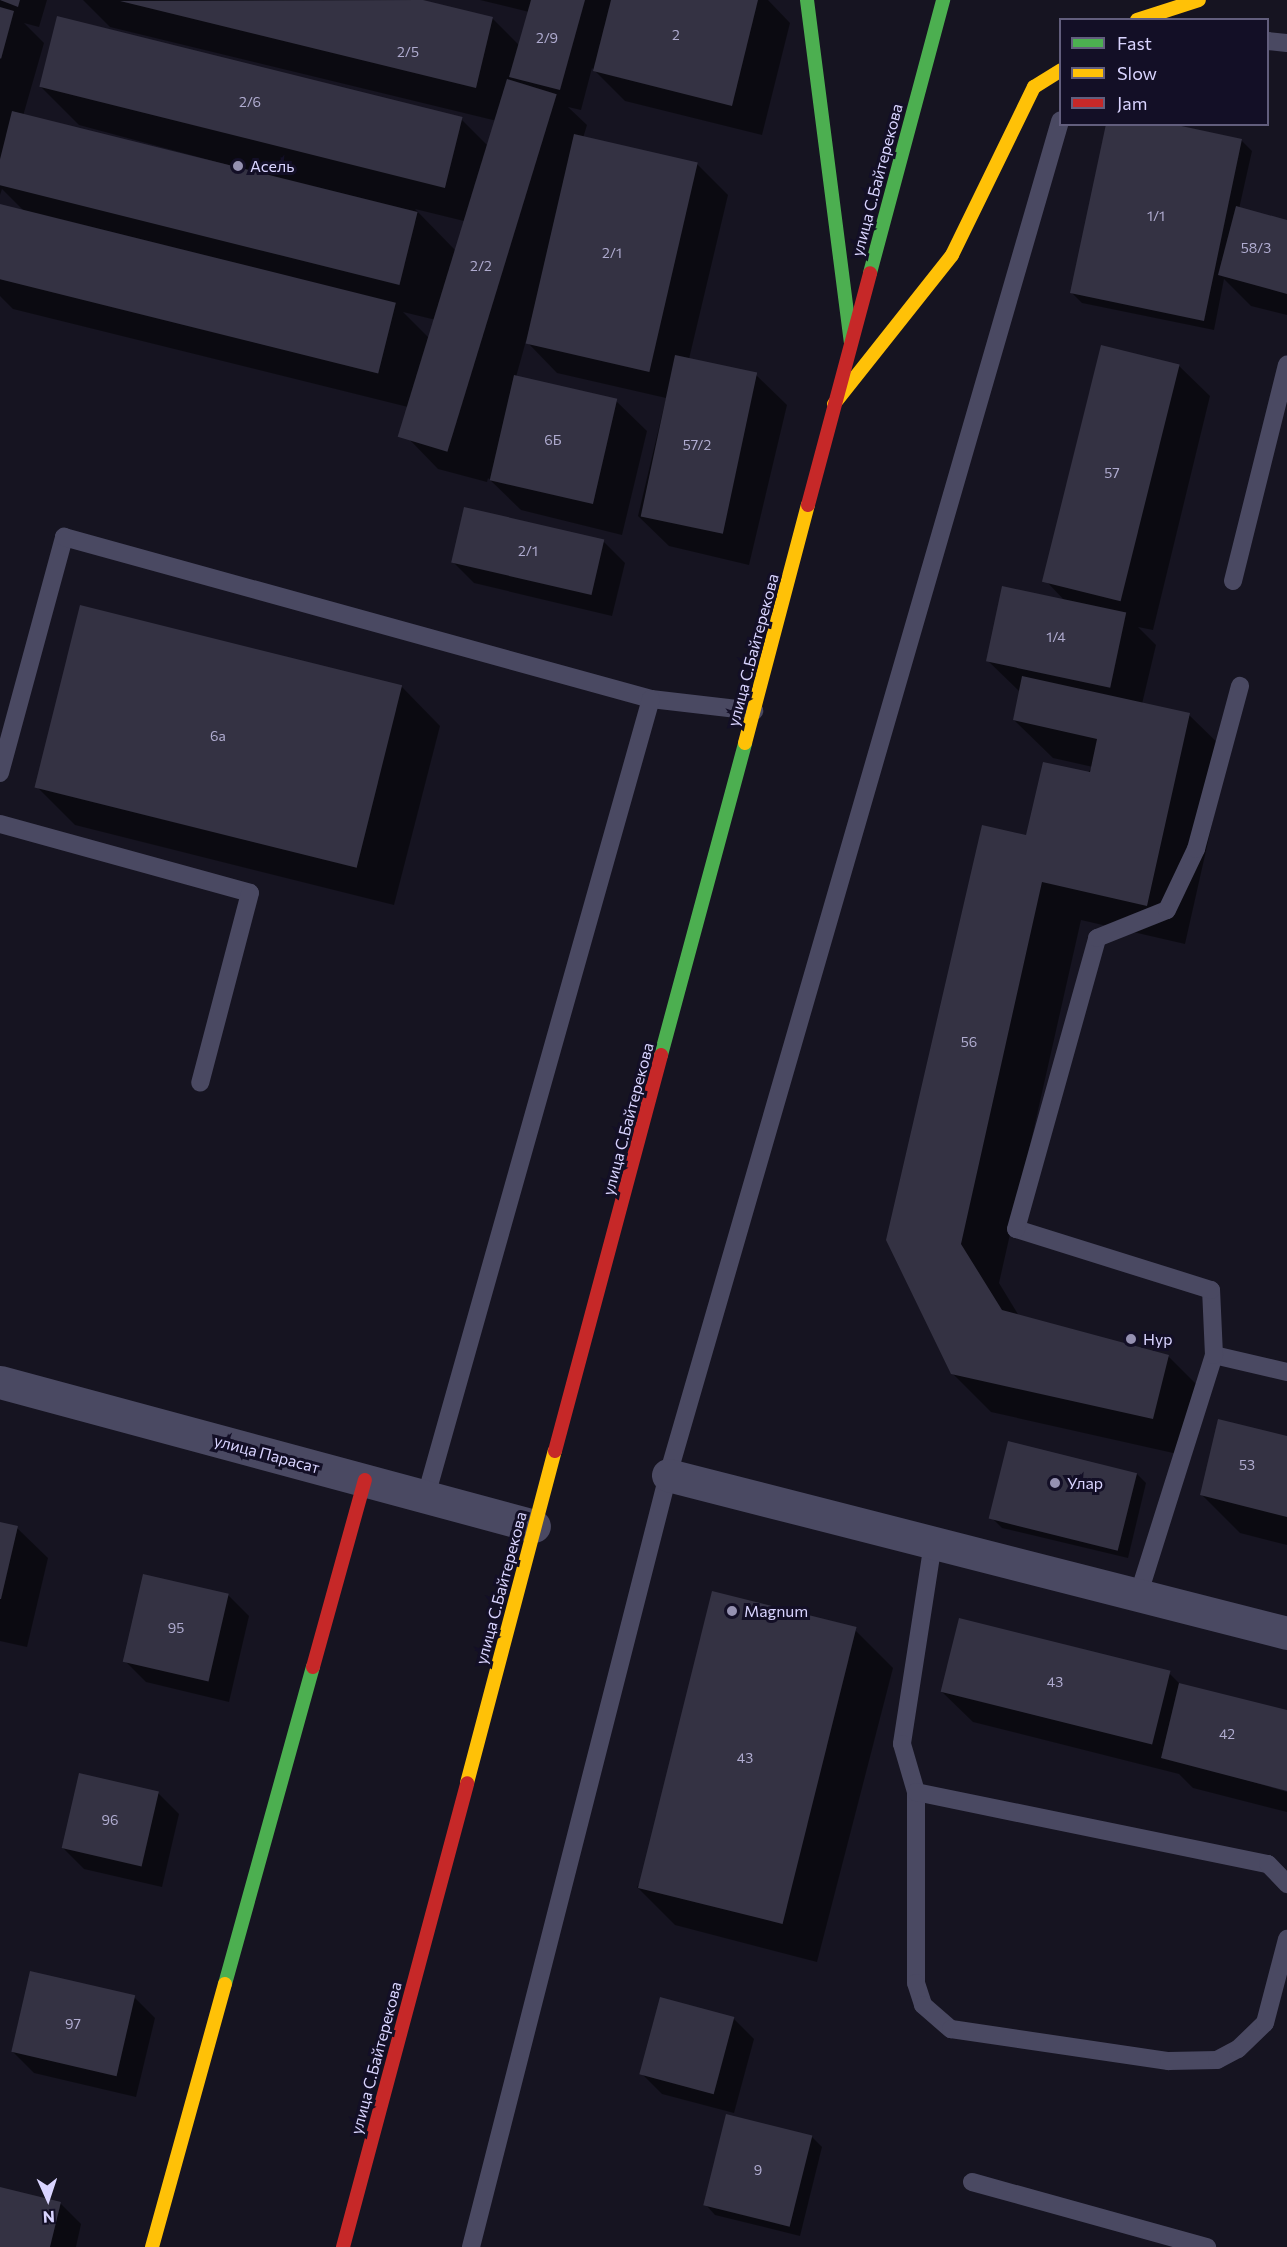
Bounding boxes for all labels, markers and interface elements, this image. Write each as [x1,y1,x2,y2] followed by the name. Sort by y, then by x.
[1059,18,1269,126] legend
[672,27,680,43] house number: 2
[536,30,558,46] house number: 2/9
[1117,32,1152,54] text: Fast
[397,44,419,60] house number: 2/5
[1117,62,1157,84] text: Slow
[1117,92,1147,114] text: Jam
[239,94,261,110] house number: 2/6
[847,102,907,258] street label: улица С.Байтерекова
[250,156,294,176] place label: Асель
[231,159,245,173] marker: Асель
[1147,208,1165,224] house number: 1/1
[1241,240,1271,256] house number: 58/3
[602,245,622,261] house number: 2/1
[470,258,492,274] house number: 2/2
[544,432,562,448] house number: 6Б
[683,437,711,453] house number: 57/2
[1104,465,1120,481] house number: 57
[518,543,538,559] house number: 2/1
[723,572,783,728] street label: улица С.Байтерекова
[1046,629,1066,645] house number: 1/4
[210,728,226,744] house number: 6а
[961,1034,977,1050] house number: 56
[598,1041,658,1197] street label: улица С.Байтерекова
[1143,1329,1173,1349] place label: Нур
[1124,1332,1138,1346] marker: Нур
[212,1431,322,1477] street label: улица Парасат
[1239,1457,1255,1473] house number: 53
[1067,1473,1103,1493] place label: Улар
[1048,1476,1062,1490] marker: Улар
[471,1510,531,1666] street label: улица С.Байтерекова
[744,1601,808,1621] place label: Magnum
[725,1604,739,1618] marker: Magnum
[168,1620,184,1636] house number: 95
[1047,1674,1063,1690] house number: 43
[1219,1726,1235,1742] house number: 42
[737,1750,753,1766] house number: 43
[102,1812,118,1828] house number: 96
[346,1980,406,2136] street label: улица С.Байтерекова
[65,2016,81,2032] house number: 97
[754,2162,762,2178] house number: 9
[18,2169,78,2229] north arrow
[42,2208,55,2227] text: N

